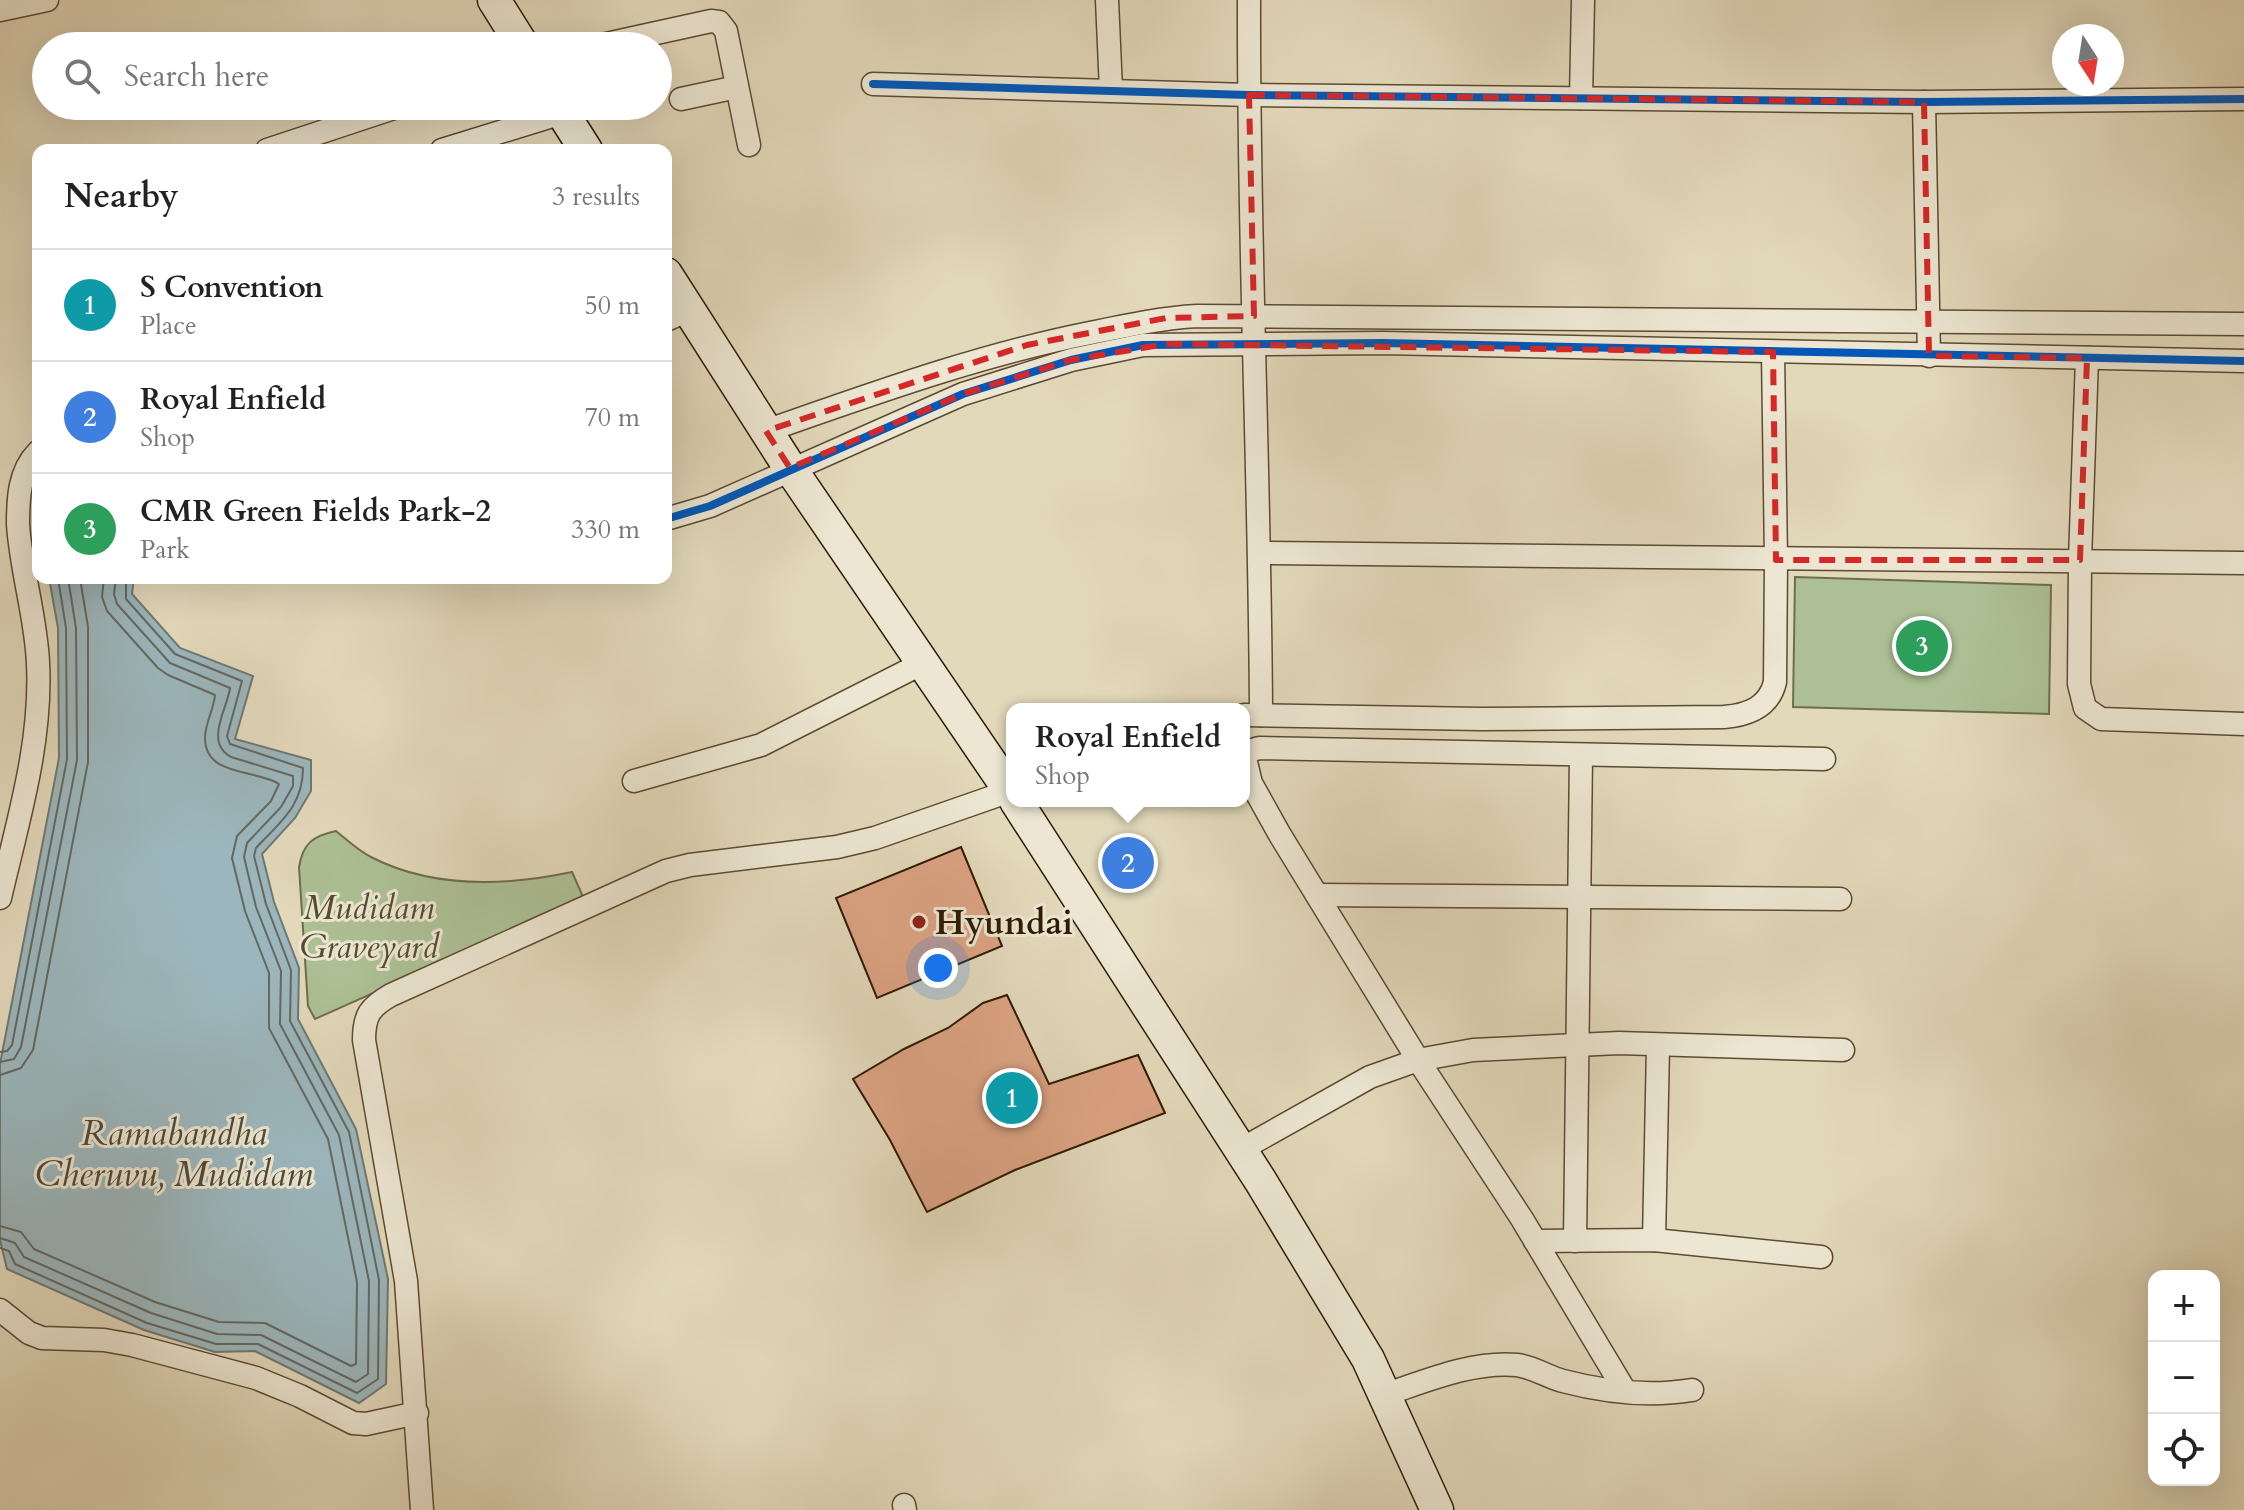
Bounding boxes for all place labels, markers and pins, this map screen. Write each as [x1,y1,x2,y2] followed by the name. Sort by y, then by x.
[1896,616,1948,676] pin: 3
[1102,833,1154,893] pin: 2
[935,900,1073,946] place label: Hyundai
[910,913,928,931] marker: Hyundai
[986,1068,1038,1128] pin: 1

